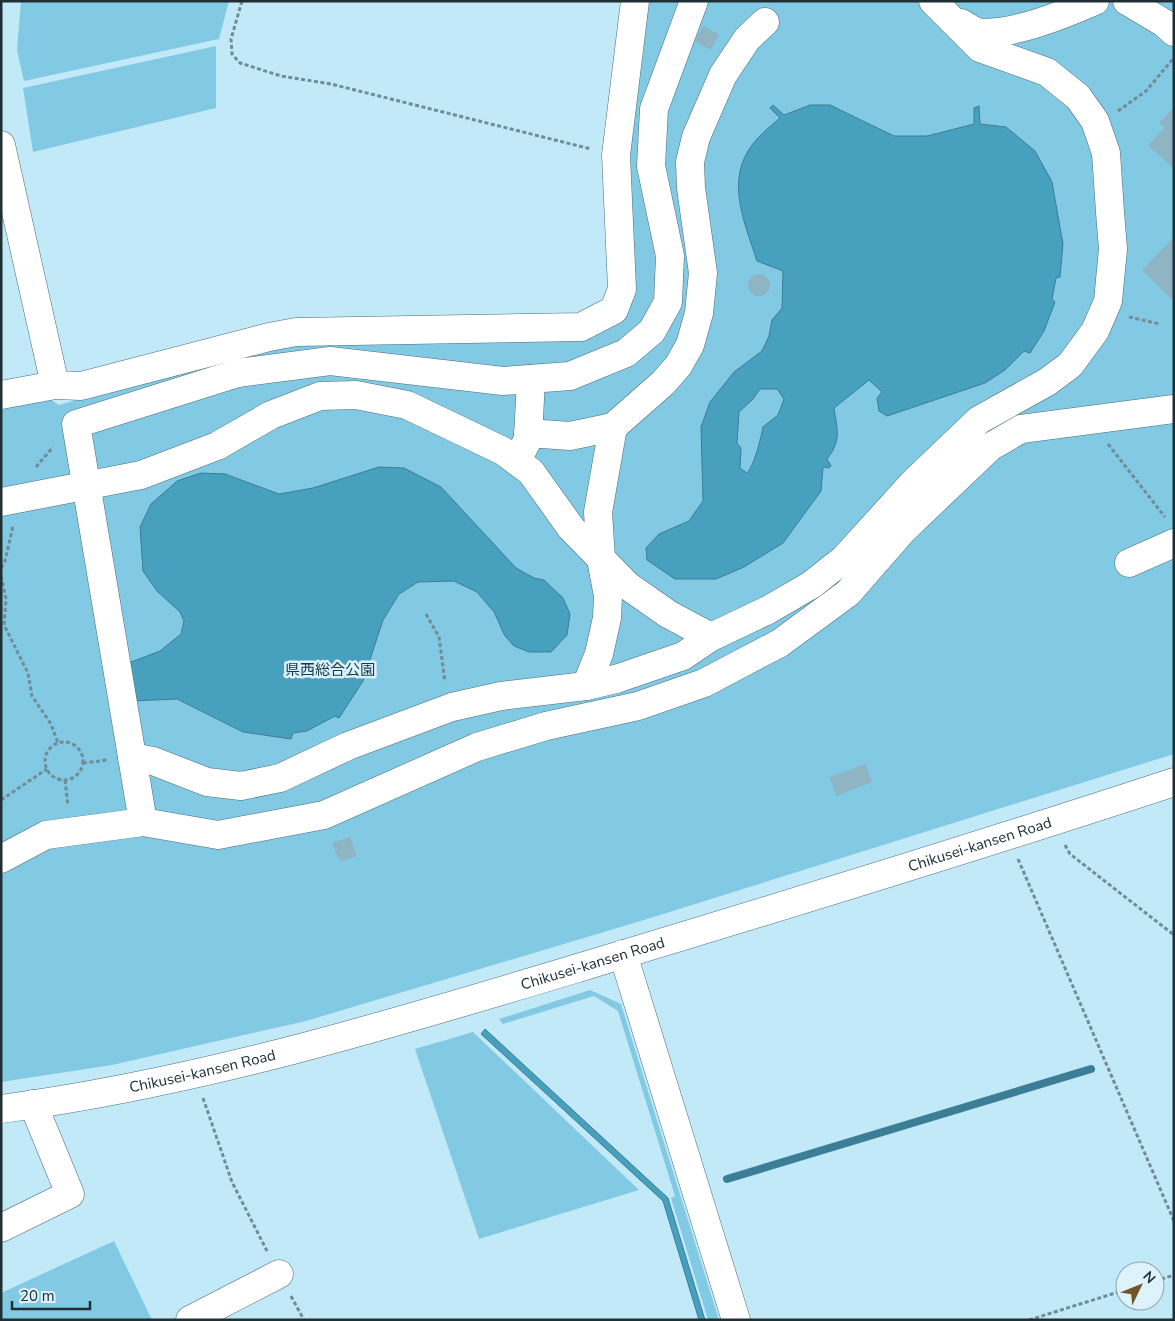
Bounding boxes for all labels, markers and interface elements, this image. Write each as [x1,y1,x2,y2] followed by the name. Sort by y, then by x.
[285,660,375,680] park label: 県西総合公園
[905,812,1054,876] street label: Chikusei-kansen Road
[518,932,667,995] street label: Chikusei-kansen Road
[127,1045,278,1097] street label: Chikusei-kansen Road
[1115,1261,1165,1311] north arrow
[1139,1267,1160,1288] text: N
[12,1278,90,1310] scale bar
[20,1286,55,1306] text: 20 m

